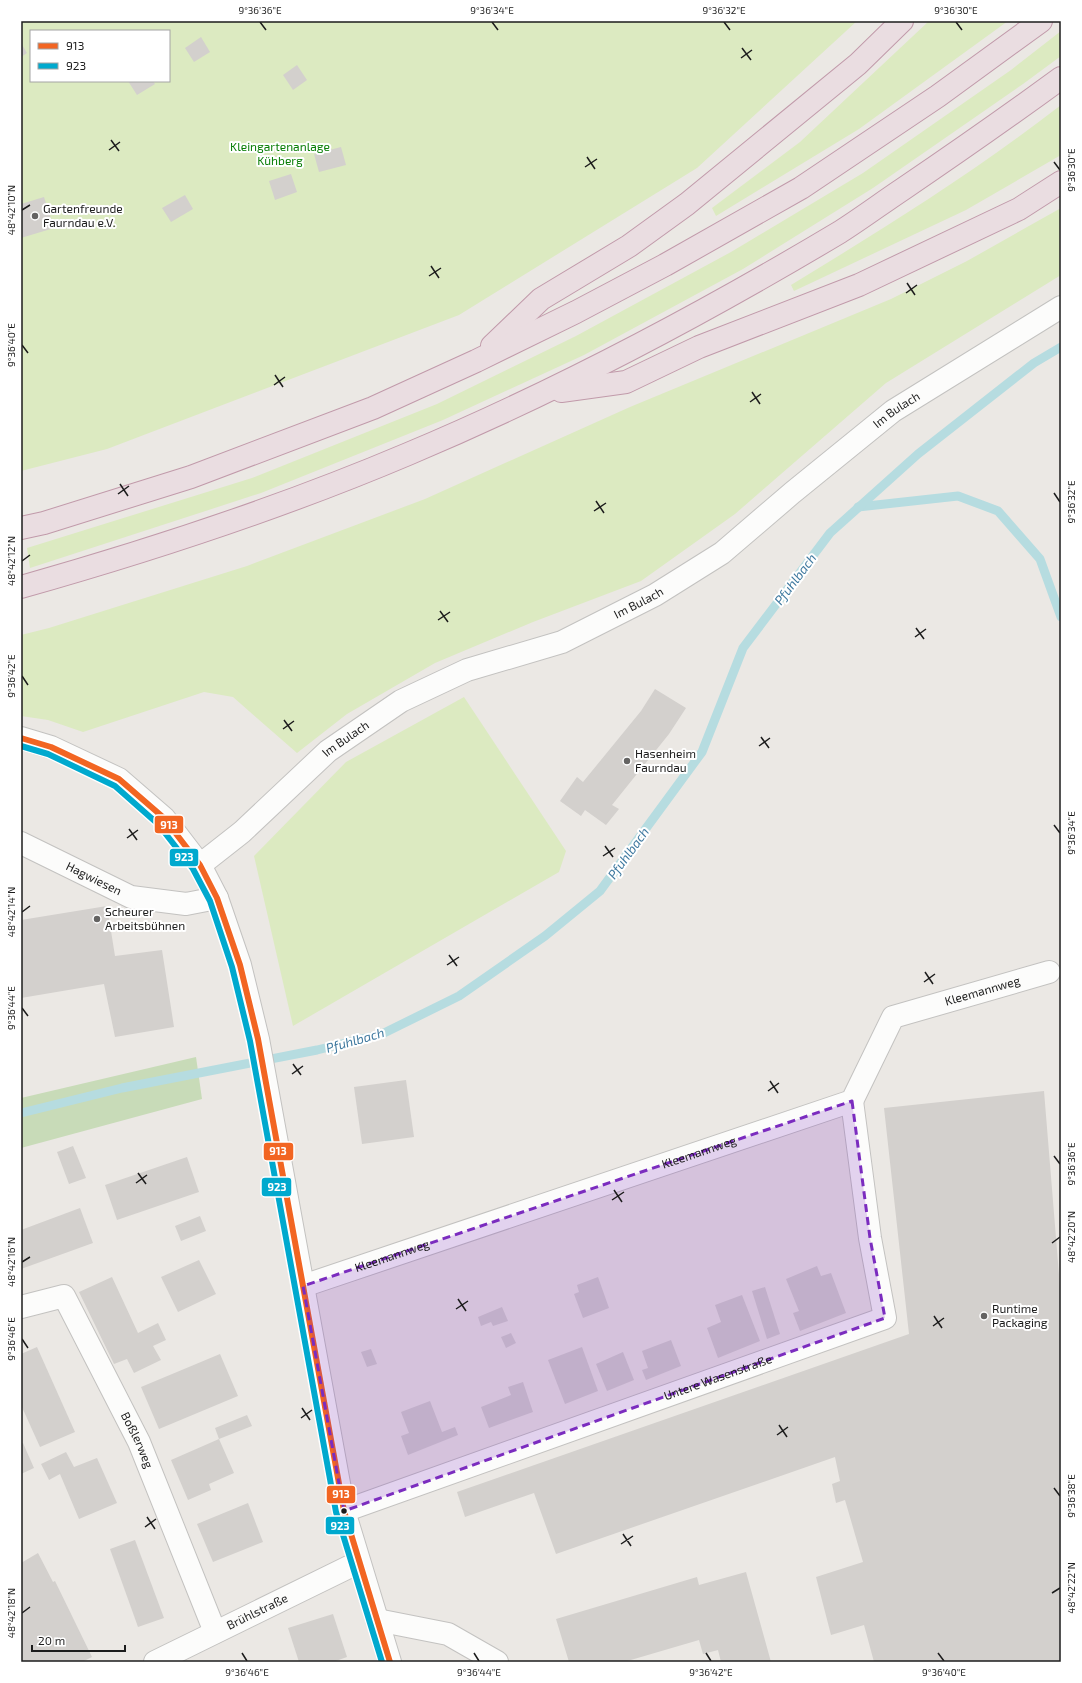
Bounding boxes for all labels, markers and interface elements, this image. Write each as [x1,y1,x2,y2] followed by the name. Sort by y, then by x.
[238,4,282,16] text: 9°36'36"E
[470,4,514,16] text: 9°36'34"E
[702,4,746,16] text: 9°36'32"E
[934,4,978,16] text: 9°36'30"E
[30,30,170,82] legend
[66,38,84,52] text: 913
[66,58,86,72] text: 923
[230,139,330,167] park label: Kleingartenanlage Kühberg
[1065,148,1077,192] text: 9°36'30"E
[5,185,17,235] text: 48°42'10"N
[43,201,123,229] place label: Gartenfreunde Faurndau e.V.
[30,211,40,221] marker: Gartenfreunde Faurndau e.V.
[5,323,17,367] text: 9°36'40"E
[870,388,922,430] street label: Im Bulach
[1065,480,1077,524] text: 9°36'32"E
[5,536,17,586] text: 48°42'12"N
[771,550,819,608] water label: Pfuhlbach
[611,584,666,621] street label: Im Bulach
[5,654,17,698] text: 9°36'42"E
[319,717,371,759] street label: Im Bulach
[635,746,696,774] place label: Hasenheim Faurndau
[622,756,632,766] marker: Hasenheim Faurndau
[1065,811,1077,855] text: 9°36'34"E
[154,815,184,834] line badge: 913
[160,818,178,831] text: 913
[604,824,652,882] water label: Pfuhlbach
[169,848,199,867] line badge: 923
[174,850,194,863] text: 923
[64,858,124,897] street label: Hagwiesen
[5,887,17,937] text: 48°42'14"N
[105,904,185,932] place label: Scheurer Arbeitsbühnen
[92,914,102,924] marker: Scheurer Arbeitsbühnen
[943,973,1022,1008] street label: Kleemannweg
[5,986,17,1030] text: 9°36'44"E
[324,1024,386,1056] water label: Pfuhlbach
[660,1132,738,1171] street label: Kleemannweg
[263,1142,294,1161] line badge: 913
[1065,1142,1077,1186] text: 9°36'36"E
[269,1144,287,1157] text: 913
[261,1177,292,1197] line badge: 923
[267,1180,287,1193] text: 923
[1065,1211,1077,1263] text: 48°42'20"N
[353,1236,431,1274] street label: Kleemannweg
[5,1237,17,1287] text: 48°42'16"N
[992,1301,1048,1329] place label: Runtime Packaging
[979,1311,989,1321] marker: Runtime Packaging
[5,1317,17,1361] text: 9°36'46"E
[662,1351,773,1402] street label: Untere Wasenstraße
[119,1409,157,1470] street label: Boßlerweg
[1065,1474,1077,1518] text: 9°36'38"E
[326,1485,356,1504] line badge: 913
[332,1487,350,1500] text: 913
[339,1506,349,1516] unlabelled marker
[325,1516,355,1535] line badge: 923
[330,1519,350,1532] text: 923
[1065,1562,1077,1614] text: 48°42'22"N
[5,1588,17,1638] text: 48°42'18"N
[224,1590,290,1632] street label: Brühlstraße
[32,1627,125,1653] scale bar
[38,1633,65,1647] text: 20 m
[225,1666,269,1678] text: 9°36'46"E
[457,1666,501,1678] text: 9°36'44"E
[689,1666,733,1678] text: 9°36'42"E
[922,1666,966,1678] text: 9°36'40"E

